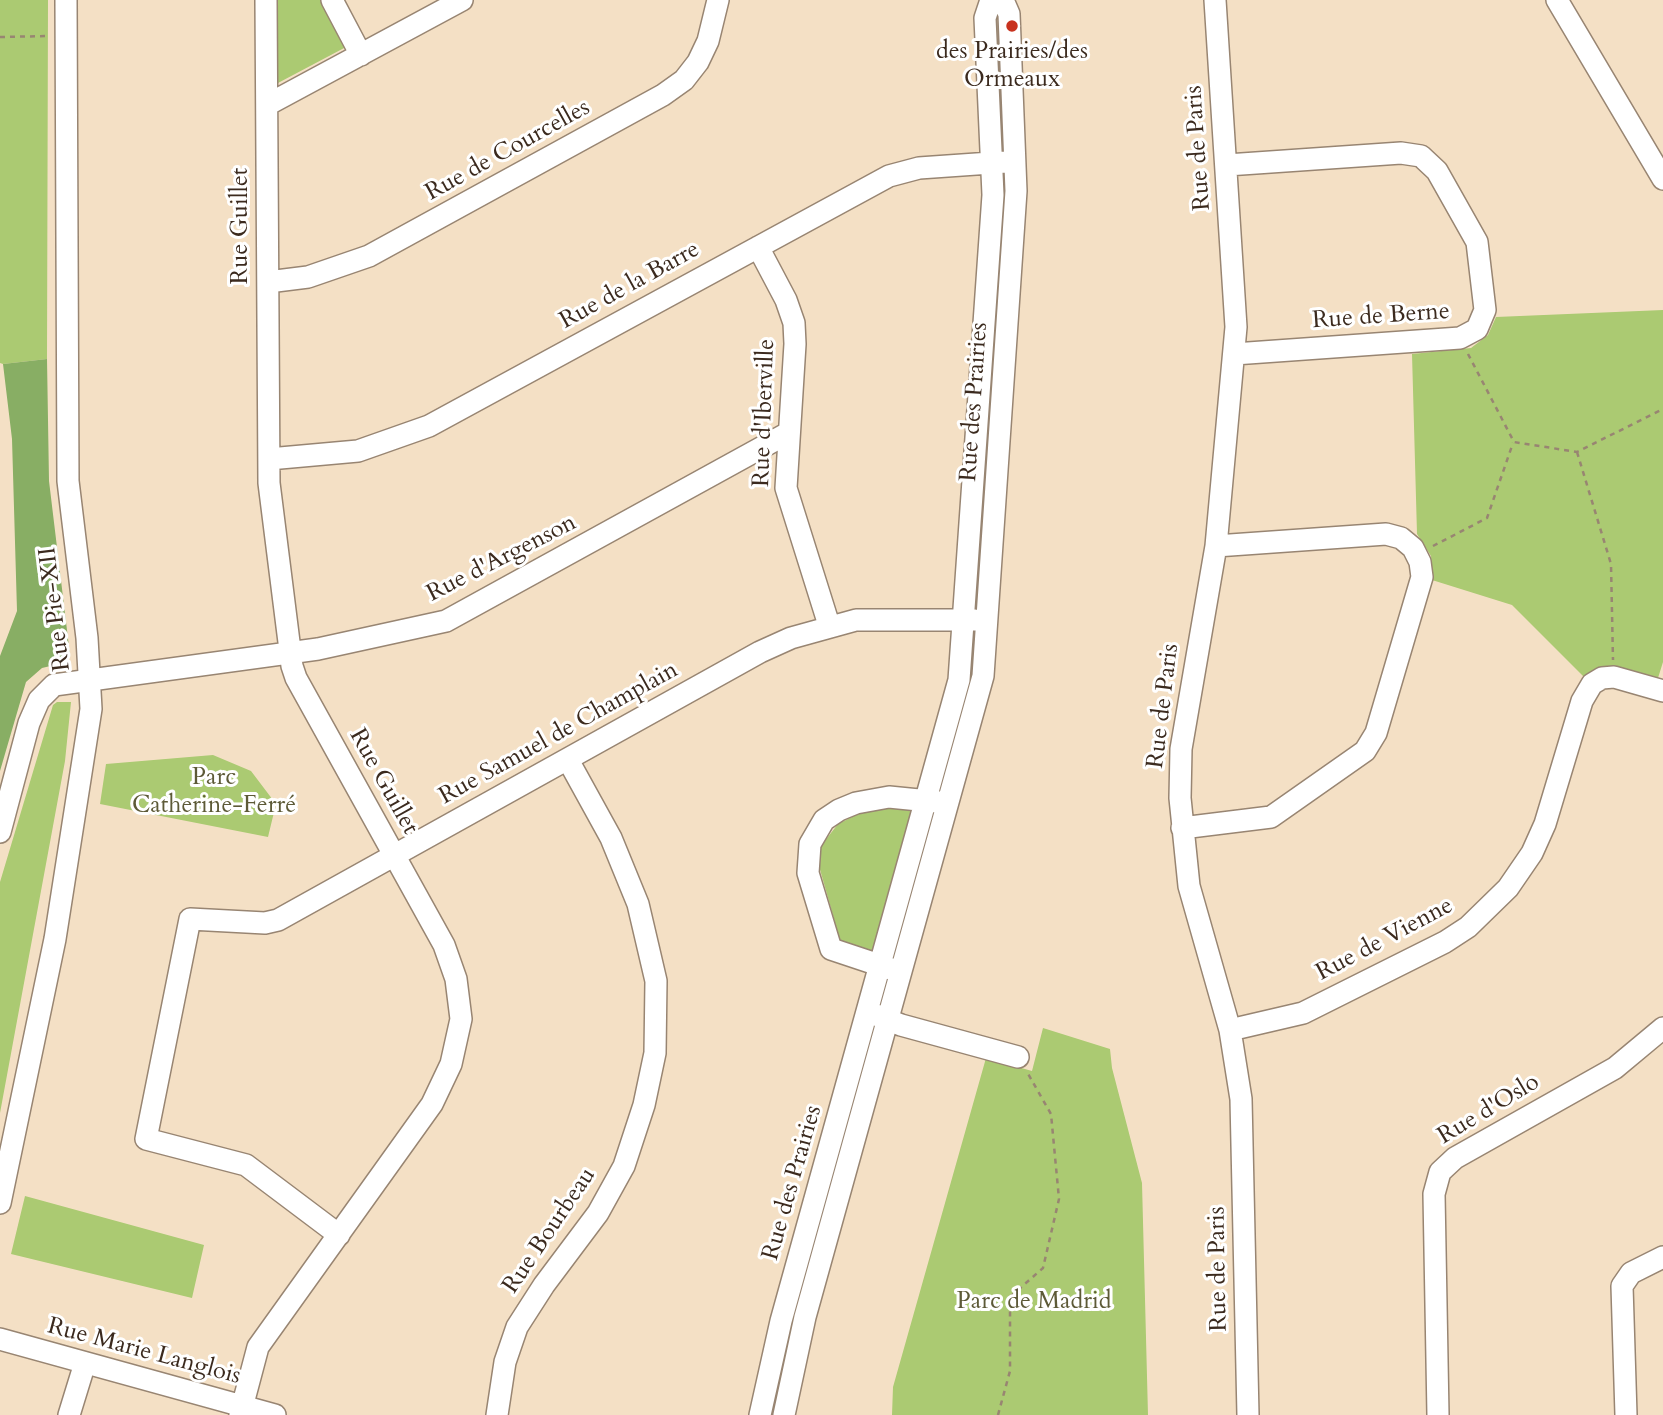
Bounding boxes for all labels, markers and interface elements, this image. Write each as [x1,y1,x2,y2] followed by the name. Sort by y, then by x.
[1004,18,1020,34] marker: des Prairies/des Ormeaux
[936,38,1088,94] place label: des Prairies/des Ormeaux
[1180,84,1218,212] street label: Rue de Paris
[421,94,595,208] street label: Rue de Courcelles
[227,168,255,284] street label: Rue Guillet
[555,236,705,336] street label: Rue de la Barre
[1311,298,1451,336] street label: Rue de Berne
[955,321,995,483] street label: Rue des Prairies
[748,338,782,488] street label: Rue d'Iberville
[422,509,582,609] street label: Rue d'Argenson
[34,545,78,673] street label: Rue Pie-XII
[1142,642,1186,770] street label: Rue de Paris
[435,656,683,812] street label: Rue Samuel de Champlain
[342,724,424,840] street label: Rue Guillet
[132,764,296,820] park label: Parc Catherine-Ferré
[1312,892,1458,988] street label: Rue de Vienne
[1433,1069,1545,1151] street label: Rue d'Oslo
[757,1102,829,1264] street label: Rue des Prairies
[497,1163,603,1299] street label: Rue Bourbeau
[1204,1206,1234,1332] street label: Rue de Paris
[957,1288,1111,1316] park label: Parc de Madrid
[44,1312,244,1392] street label: Rue Marie Langlois

